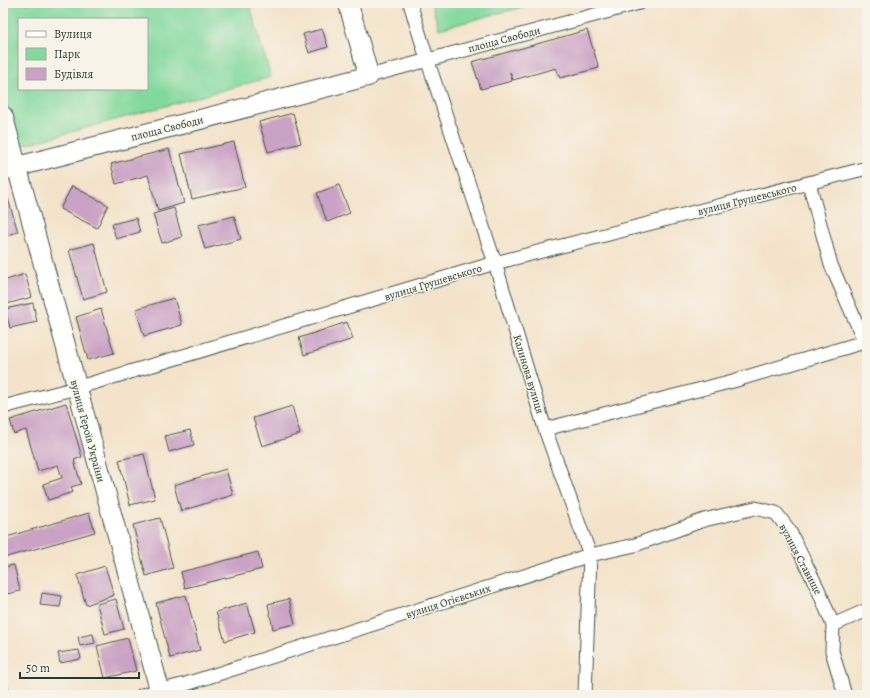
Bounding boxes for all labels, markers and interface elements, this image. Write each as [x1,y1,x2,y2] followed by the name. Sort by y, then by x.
[18,18,148,90] legend
[466,23,542,56] street label: площа Свободи
[54,26,92,42] text: Вулиця
[54,46,80,62] text: Парк
[54,66,94,82] text: Будівля
[129,112,205,145] street label: площа Свободи
[696,180,799,219] street label: вулиця Грушевського
[383,260,484,304] street label: вулиця Грушевського
[509,333,548,415] street label: Калинова вулиця
[67,378,108,484] street label: вулиця Героїв України
[776,521,826,597] street label: вулиця Ставище
[404,580,493,622] street label: вулиця Огієвських
[20,654,139,680] scale bar
[26,660,50,676] text: 50 m

